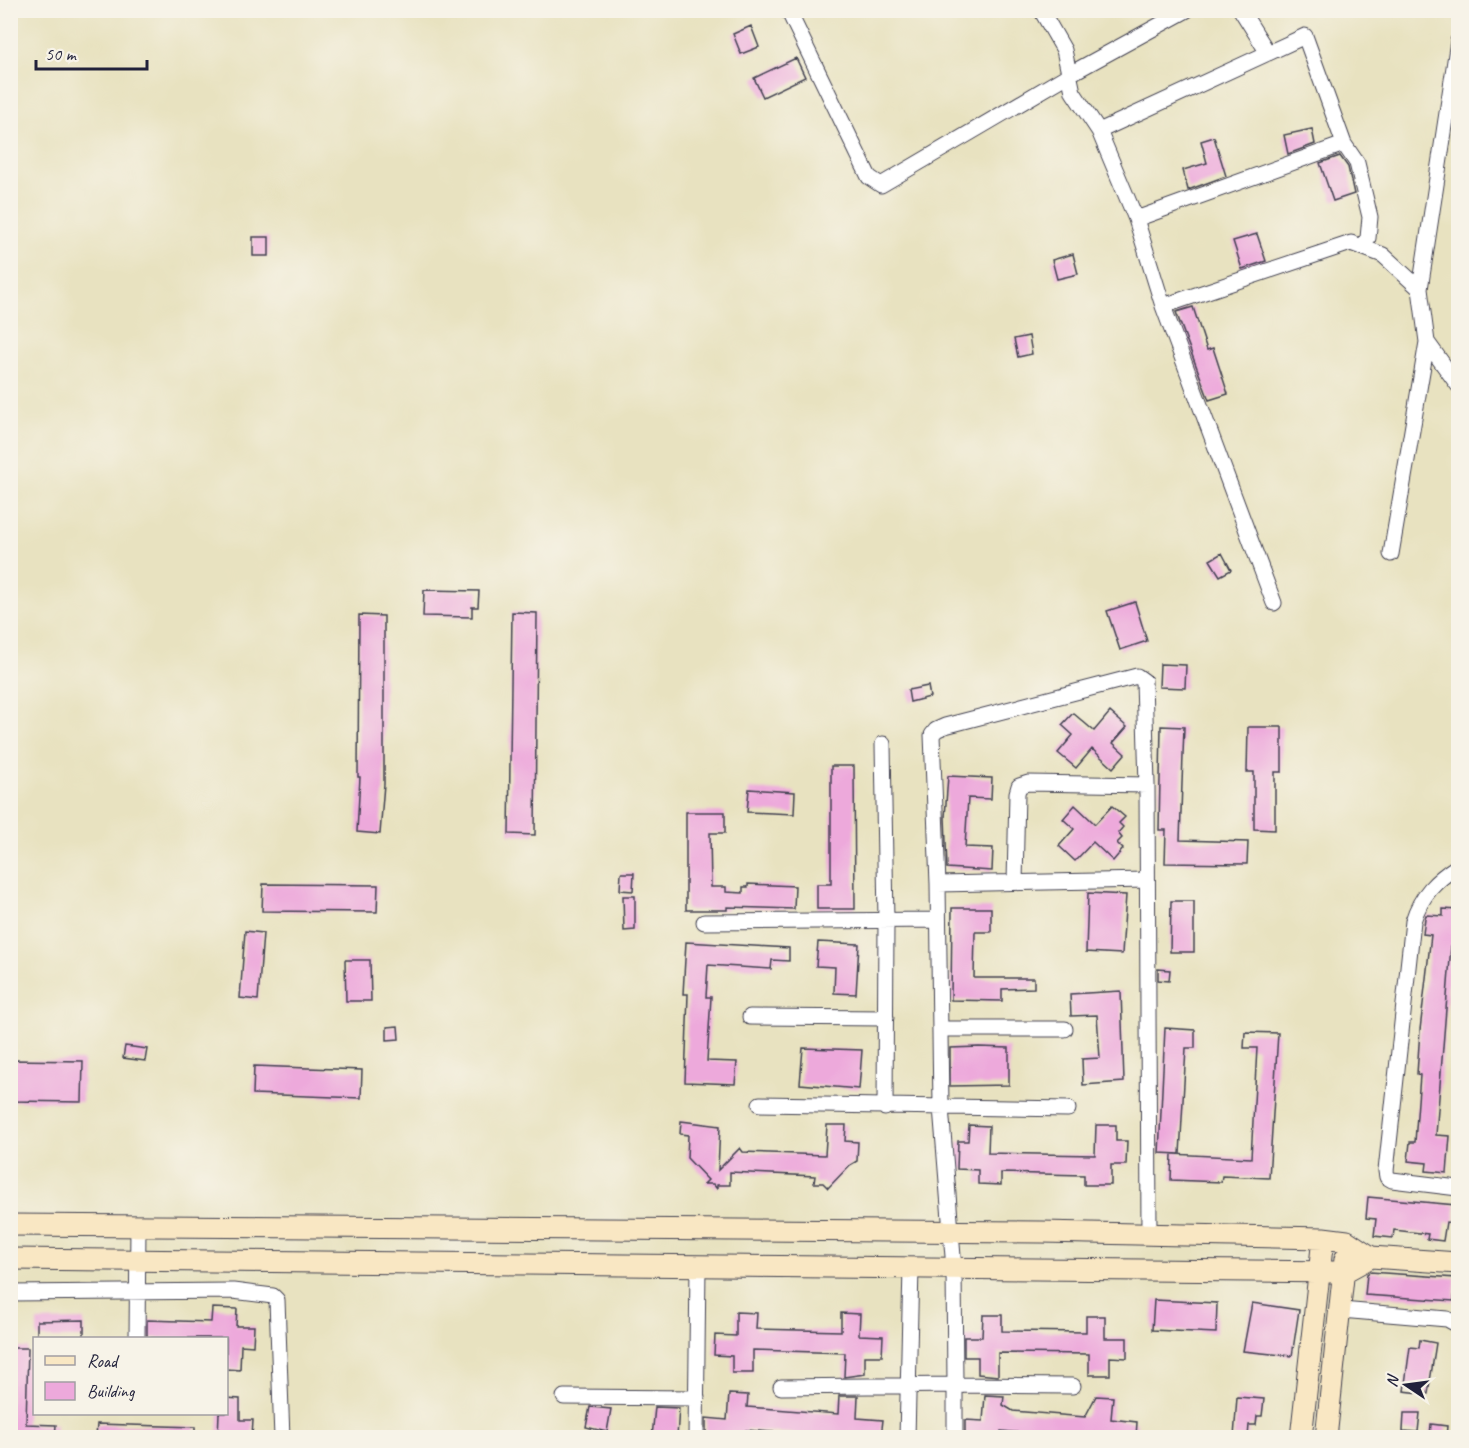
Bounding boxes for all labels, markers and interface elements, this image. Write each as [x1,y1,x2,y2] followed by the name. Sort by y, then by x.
[36,33,147,71] scale bar
[45,43,78,65] text: 50 m
[33,1337,228,1415] legend
[87,1350,120,1372] text: Road
[1376,1355,1436,1415] north arrow
[1382,1372,1404,1389] text: N
[87,1380,136,1402] text: Building

